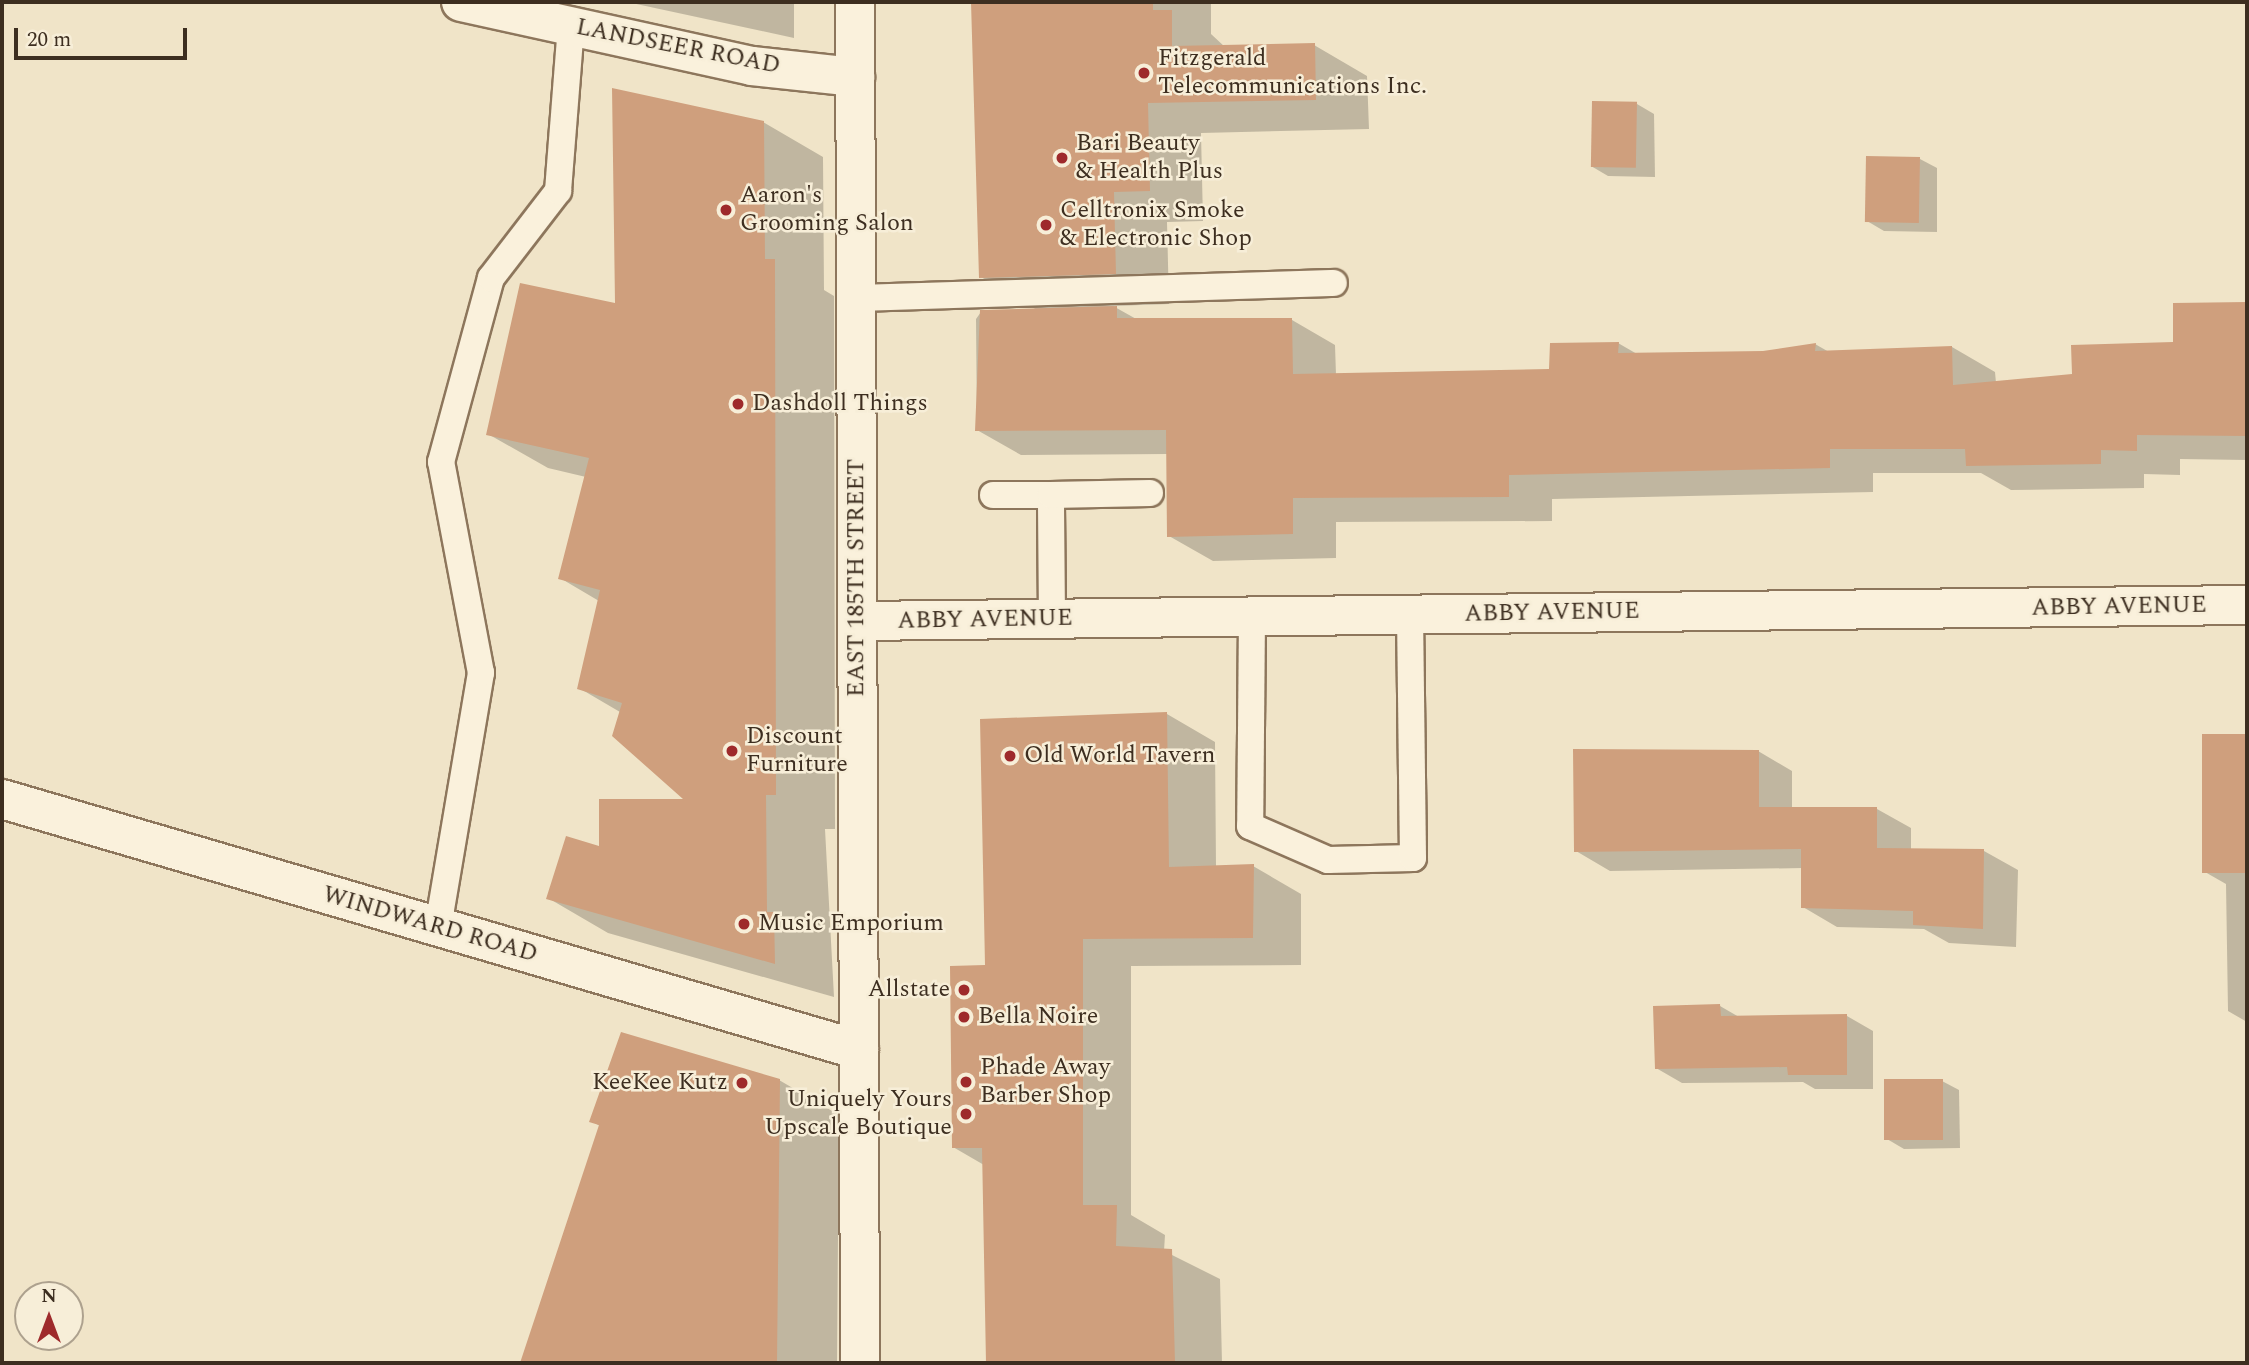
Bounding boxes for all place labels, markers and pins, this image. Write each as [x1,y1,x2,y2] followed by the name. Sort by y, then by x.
[1158,45,1427,101] place label: Fitzgerald Telecommunications Inc.
[1136,65,1152,81] marker: Fitzgerald Telecommunications Inc.
[1076,130,1223,186] place label: Bari Beauty & Health Plus
[1054,150,1070,166] marker: Bari Beauty & Health Plus
[740,182,914,238] place label: Aaron's Grooming Salon
[1060,197,1252,253] place label: Celltronix Smoke & Electronic Shop
[718,202,734,218] marker: Aaron's Grooming Salon
[1038,217,1054,233] marker: Celltronix Smoke & Electronic Shop
[752,390,928,418] place label: Dashdoll Things
[730,396,746,412] marker: Dashdoll Things
[746,723,848,779] place label: Discount Furniture
[1024,742,1215,770] place label: Old World Tavern
[724,743,740,759] marker: Discount Furniture
[1002,748,1018,764] marker: Old World Tavern
[758,910,944,938] place label: Music Emporium
[736,916,752,932] marker: Music Emporium
[868,976,950,1004] place label: Allstate
[956,982,972,998] marker: Allstate
[978,1003,1098,1031] place label: Bella Noire
[956,1009,972,1025] marker: Bella Noire
[980,1054,1111,1110] place label: Phade Away Barber Shop
[592,1069,728,1097] place label: KeeKee Kutz
[958,1074,974,1090] marker: Phade Away Barber Shop
[734,1075,750,1091] marker: KeeKee Kutz
[764,1086,952,1142] place label: Uniquely Yours Upscale Boutique
[958,1106,974,1122] marker: Uniquely Yours Upscale Boutique

